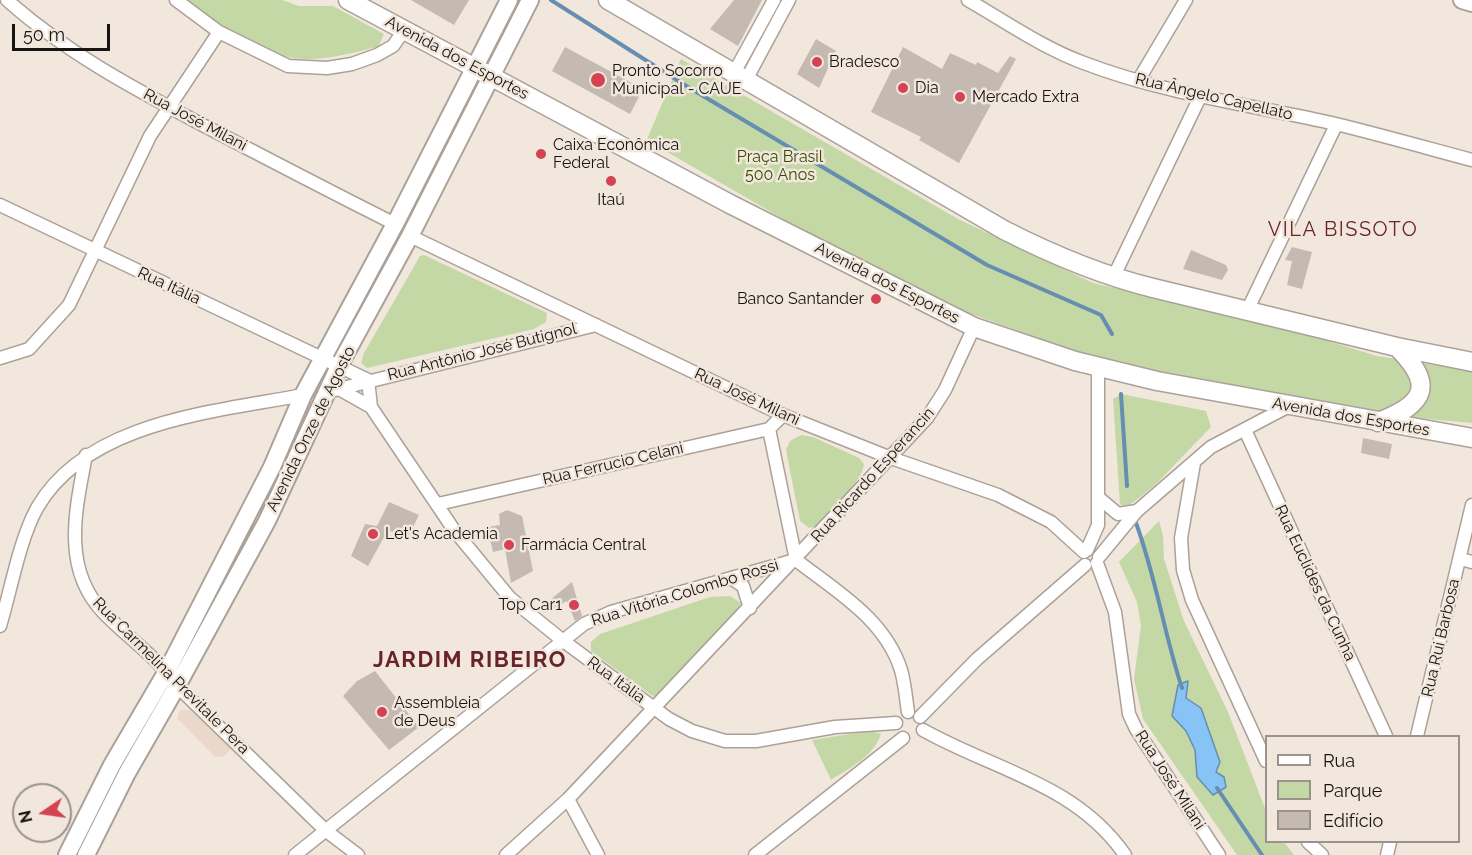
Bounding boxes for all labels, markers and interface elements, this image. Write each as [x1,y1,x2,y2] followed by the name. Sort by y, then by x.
[15,12,112,50] scale bar
[382,12,532,104] street label: Avenida dos Esportes
[23,24,65,45] text: 50 m
[829,52,899,72] place label: Bradesco
[810,55,824,69] marker: Bradesco
[612,61,741,99] place label: Pronto Socorro Municipal - CAUE
[1133,70,1295,124] street label: Rua Ângelo Capellato
[589,71,607,89] marker: Pronto Socorro Municipal - CAUE
[915,78,939,98] place label: Dia
[896,81,910,95] marker: Dia
[140,85,250,155] street label: Rua José Milani
[972,87,1079,107] place label: Mercado Extra
[953,90,967,104] marker: Mercado Extra
[553,135,679,173] place label: Caixa Econômica Federal
[534,147,548,161] marker: Caixa Econômica Federal
[737,147,823,185] park label: Praça Brasil 500 Anos
[604,174,618,188] marker: Itaú
[597,190,625,210] place label: Itaú
[1268,218,1418,242] district label: VILA BISSOTO
[812,238,962,328] street label: Avenida dos Esportes
[135,263,203,309] street label: Rua Itália
[737,289,864,309] place label: Banco Santander
[869,292,883,306] marker: Banco Santander
[385,319,579,385] street label: Rua Antônio José Butignol
[263,343,359,515] street label: Avenida Onze de Agosto
[691,364,803,430] street label: Rua José Milani
[1271,394,1431,440] street label: Avenida dos Esportes
[807,404,939,546] street label: Rua Ricardo Esperancin
[541,438,685,490] street label: Rua Ferrucio Celani
[1270,502,1360,664] street label: Rua Euclides da Cunha
[385,524,498,544] place label: Let's Academia
[366,527,380,541] marker: Let's Academia
[521,535,646,555] place label: Farmácia Central
[502,538,516,552] marker: Farmácia Central
[589,555,781,631] street label: Rua Vitória Colombo Rossi
[1418,577,1464,699] street label: Rua Rui Barbosa
[89,594,253,758] street label: Rua Carmelina Previtale Pera
[498,595,562,615] place label: Top Car1
[567,598,581,612] marker: Top Car1
[373,647,567,673] district label: JARDIM RIBEIRO
[583,652,649,708] street label: Rua Itália
[394,693,480,731] place label: Assembleia de Deus
[375,705,389,719] marker: Assembleia de Deus
[1131,727,1209,833] street label: Rua José Milani
[1265,735,1460,843] legend
[1323,750,1355,771] text: Rua
[1323,780,1382,801] text: Parque
[12,783,72,843] north arrow
[15,809,37,825] text: N
[1323,810,1383,831] text: Edifício

